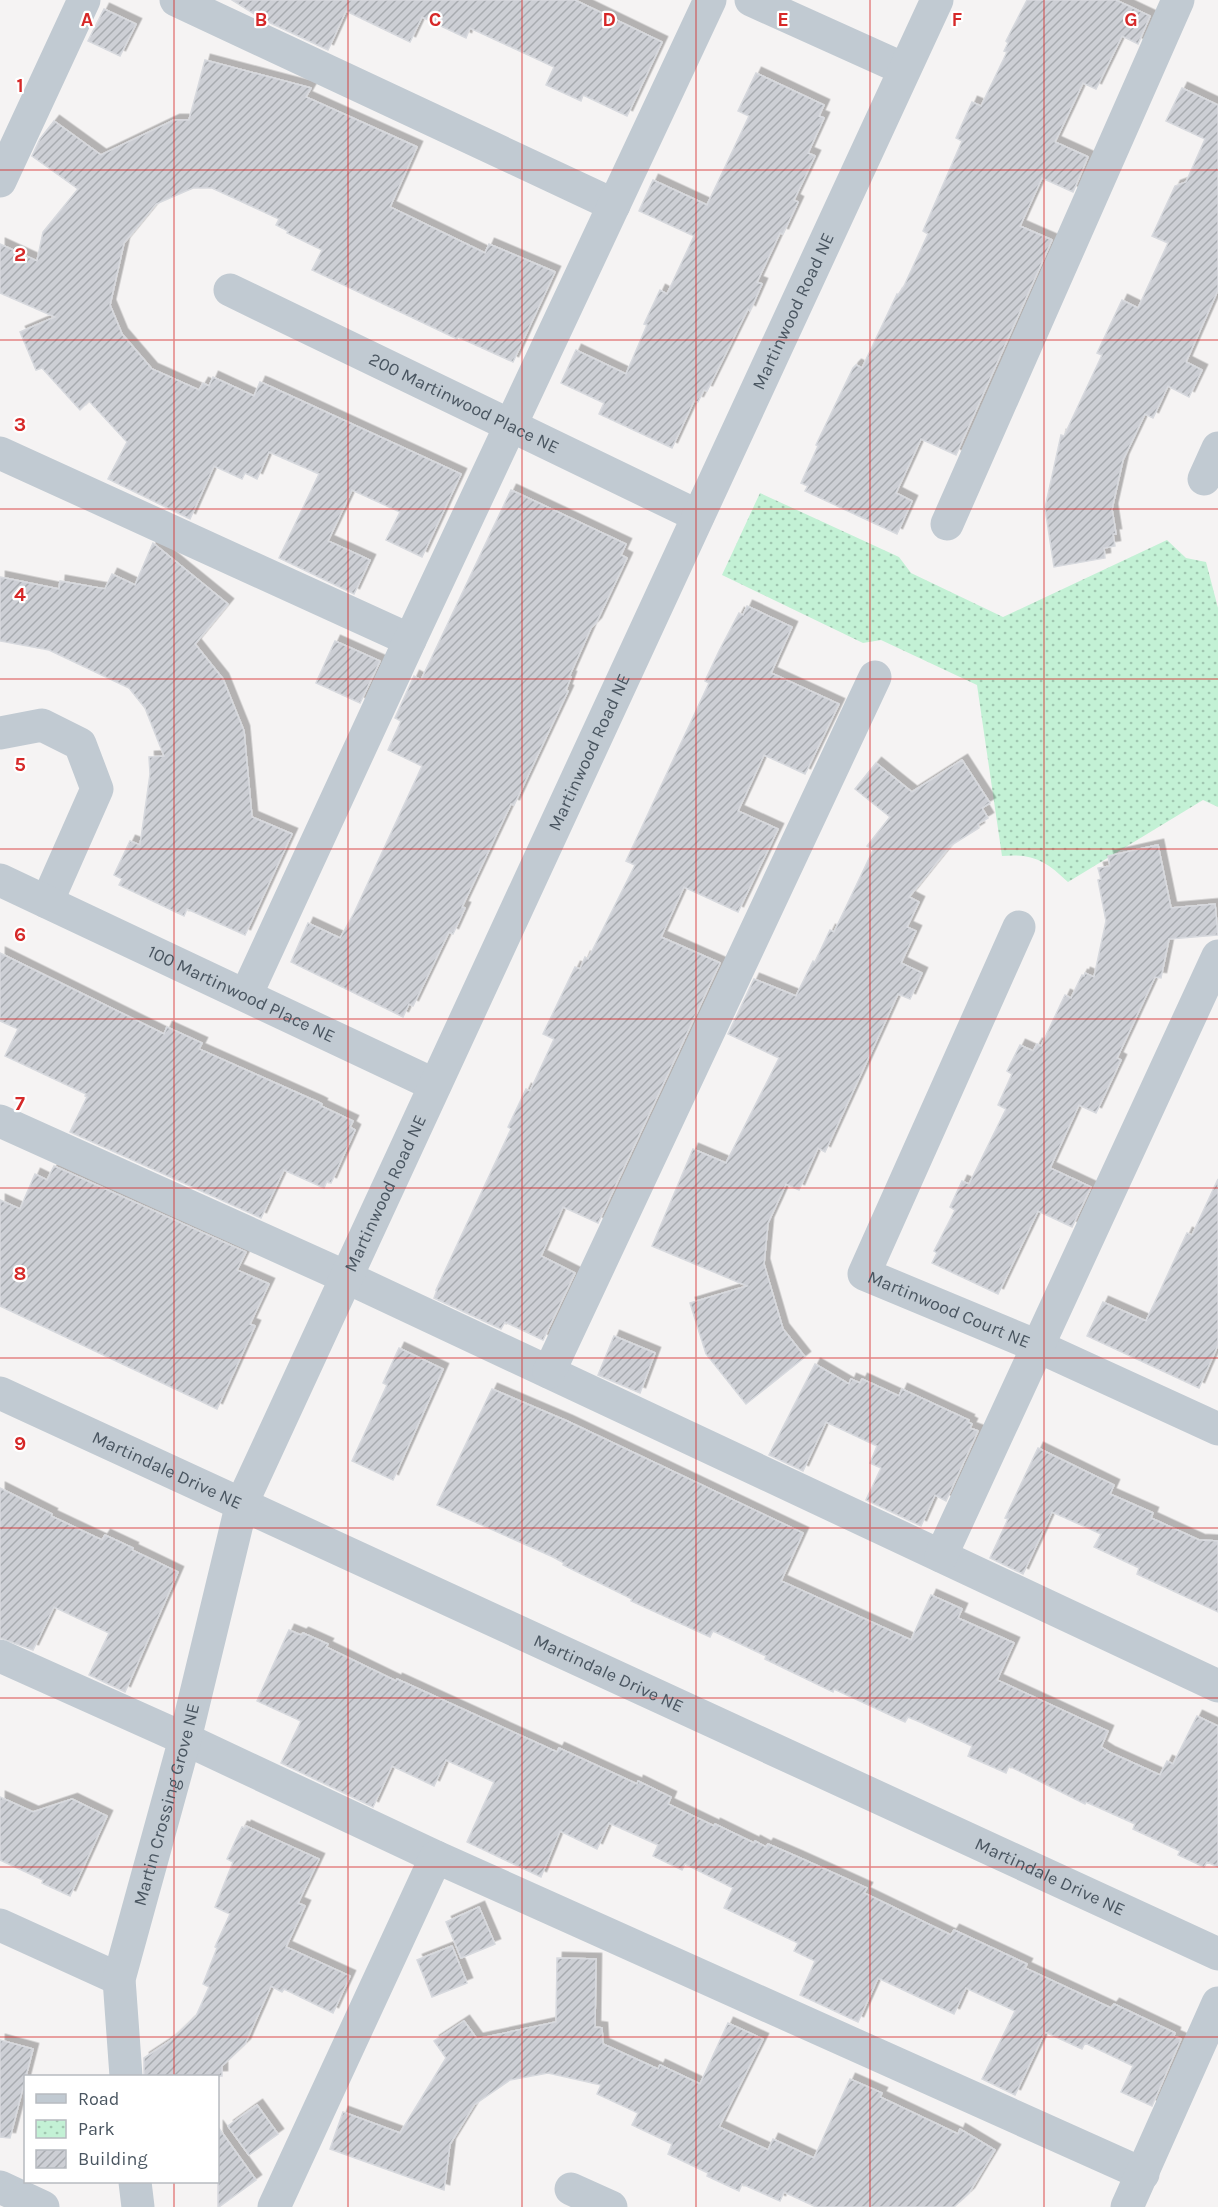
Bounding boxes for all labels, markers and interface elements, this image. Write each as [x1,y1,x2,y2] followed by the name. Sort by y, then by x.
[81,8,94,31] text: A
[255,8,267,31] text: B
[429,8,441,31] text: C
[602,8,616,31] text: D
[777,8,789,31] text: E
[952,8,963,31] text: F
[1124,8,1138,31] text: G
[16,74,24,97] text: 1
[747,229,839,393] street label: Martinwood Road NE
[14,243,26,266] text: 2
[365,348,563,458] street label: 200 Martinwood Place NE
[14,413,26,436] text: 3
[14,583,26,606] text: 4
[543,670,635,834] street label: Martinwood Road NE
[14,753,26,776] text: 5
[14,923,26,946] text: 6
[144,940,339,1047] street label: 100 Martinwood Place NE
[15,1092,25,1115] text: 7
[339,1111,431,1275] street label: Martinwood Road NE
[14,1262,26,1285] text: 8
[864,1266,1034,1353] street label: Martinwood Court NE
[89,1426,246,1514] street label: Martindale Drive NE
[14,1432,26,1455] text: 9
[530,1629,687,1717] street label: Martindale Drive NE
[129,1701,204,1908] street label: Martin Crossing Grove NE
[971,1833,1128,1921] street label: Martindale Drive NE
[24,2075,219,2183] legend
[78,2088,119,2110] text: Road
[78,2118,115,2140] text: Park
[78,2148,148,2170] text: Building

